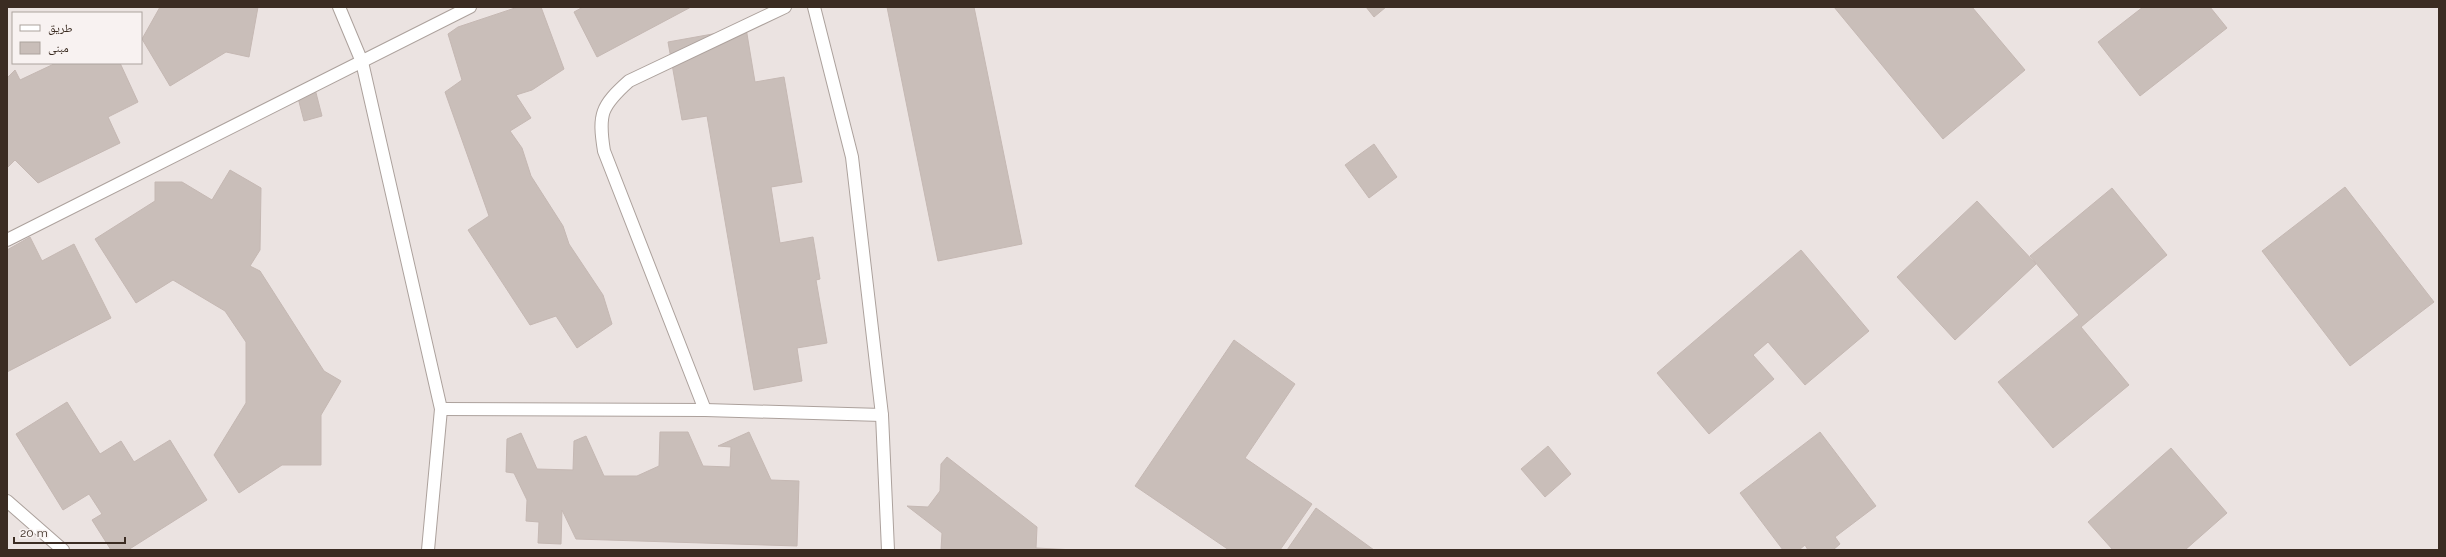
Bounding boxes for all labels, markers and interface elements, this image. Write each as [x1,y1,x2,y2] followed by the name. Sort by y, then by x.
[12,12,142,64] legend
[48,21,73,35] text: طريق
[48,41,69,55] text: مبنى
[14,519,125,545] scale bar
[20,526,48,540] text: 20 m

